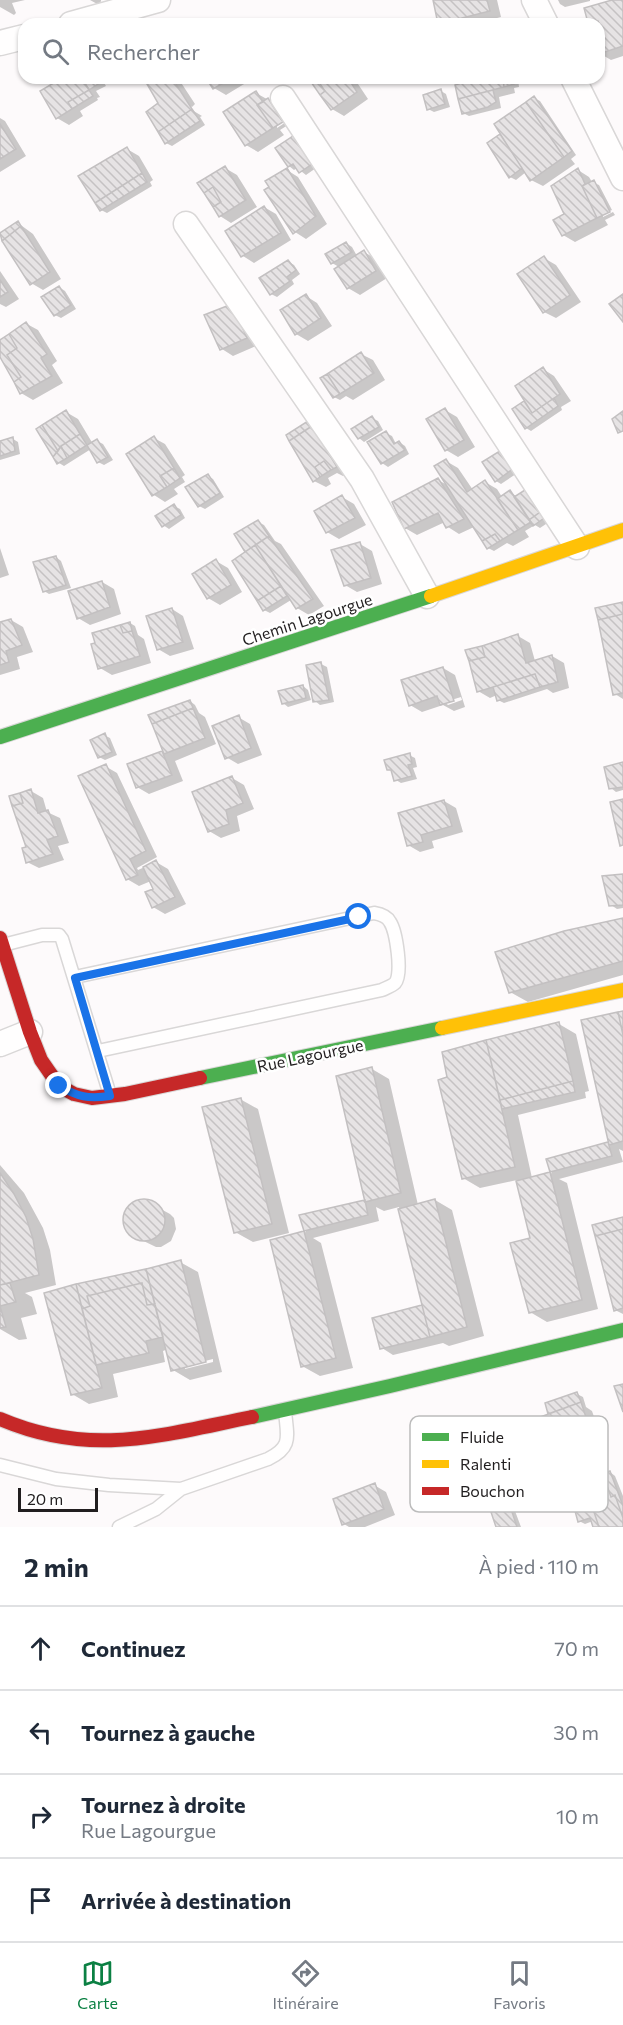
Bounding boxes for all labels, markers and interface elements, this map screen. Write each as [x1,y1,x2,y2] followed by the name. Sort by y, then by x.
[18,18,605,84] search box
[39,35,72,68] icon: search
[87,38,200,65] text: Rechercher
[239,589,375,649] street label: Chemin Lagourgue
[345,903,371,929] route start
[255,1034,365,1076] street label: Rue Lagourgue
[45,1072,71,1098] route end
[410,1416,608,1512] legend
[460,1427,504,1446] text: Fluide
[460,1454,511,1473] text: Ralenti
[460,1481,525,1500] text: Bouchon
[18,1485,98,1512] scale bar
[27,1489,63,1508] text: 20 m
[24,1551,89,1582] text: 2 min
[478,1554,599,1578] text: À pied · 110 m
[24,1632,57,1665] icon: ahead
[81,1635,186,1662] text: Continuez
[554,1636,599,1660] text: 70 m
[24,1716,57,1749] icon: left
[81,1719,255,1746] text: Tournez à gauche
[553,1720,599,1744] text: 30 m
[81,1791,246,1818] text: Tournez à droite
[24,1800,57,1833] icon: right
[556,1804,599,1828] text: 10 m
[81,1818,216,1842] text: Rue Lagourgue
[24,1884,57,1917] icon: arrive
[81,1887,291,1914] text: Arrivée à destination
[77,1957,118,2012] tab: Carte
[273,1957,339,2012] tab: Itinéraire
[493,1957,546,2012] tab: Favoris

